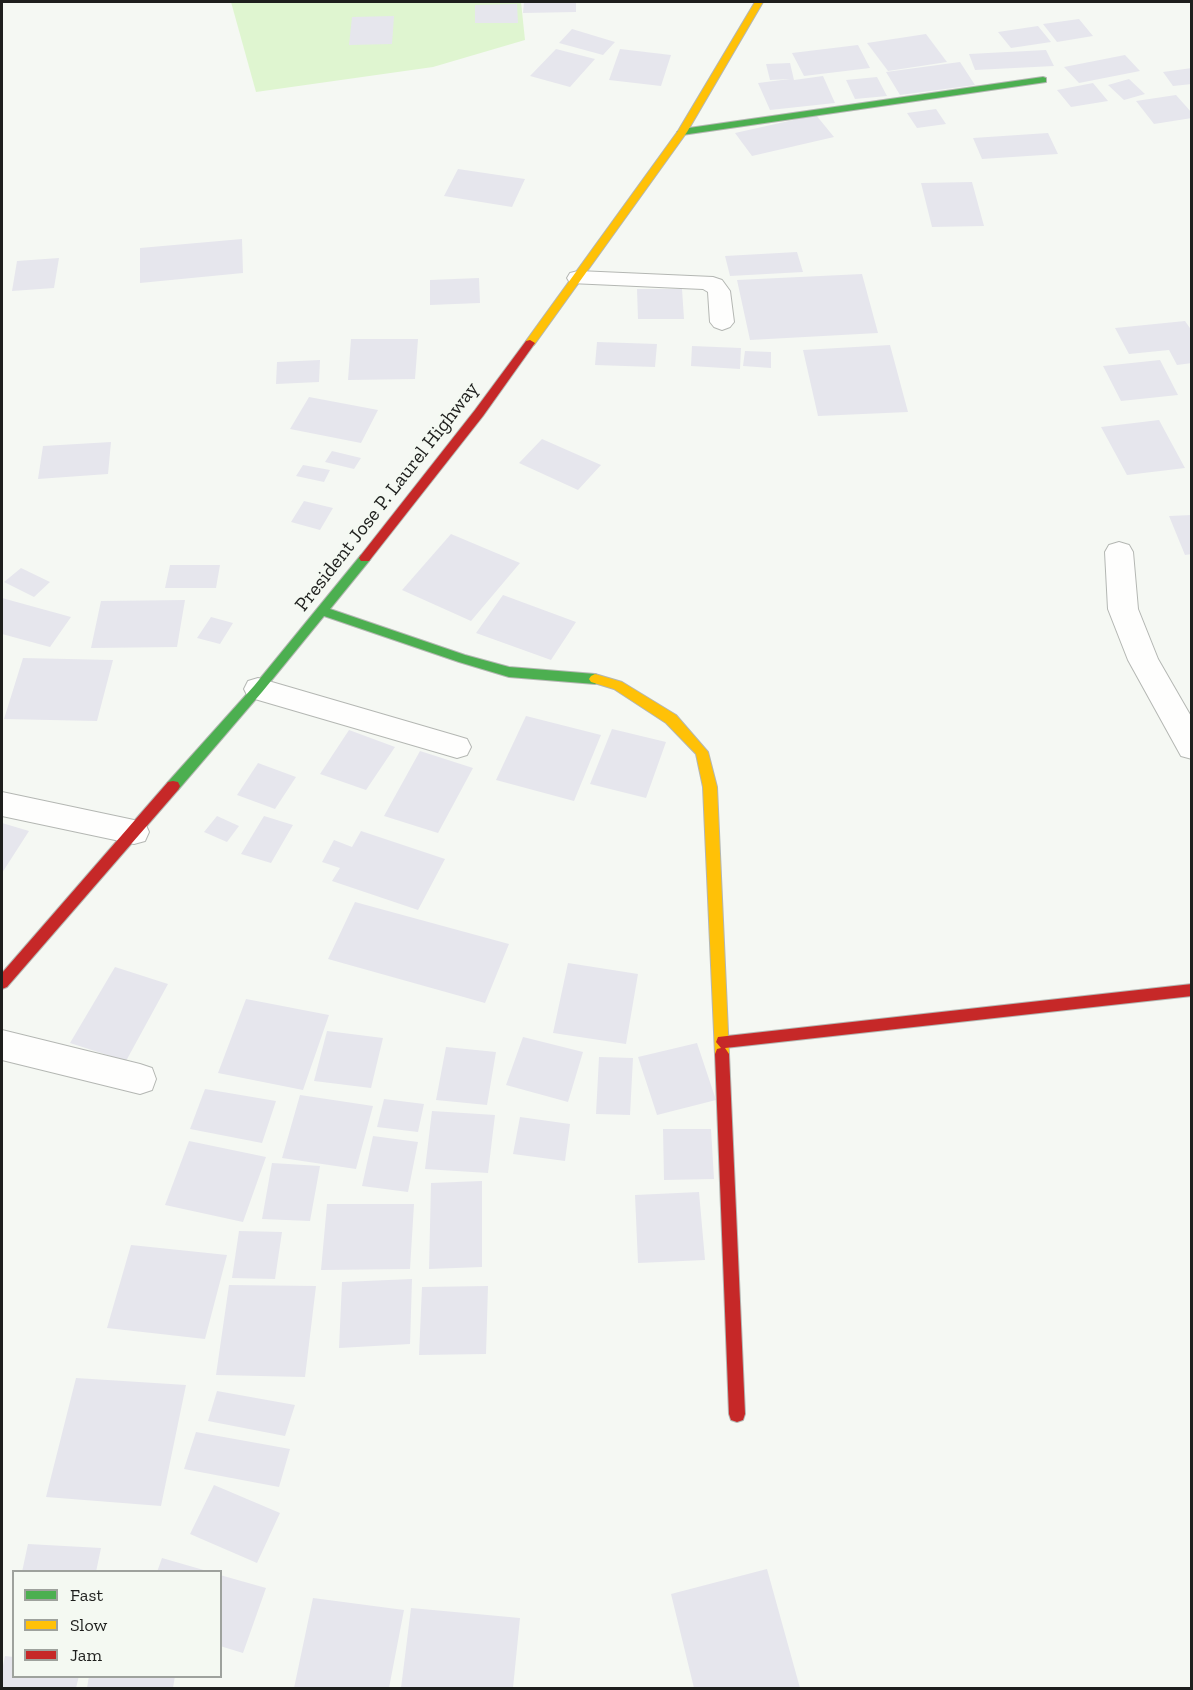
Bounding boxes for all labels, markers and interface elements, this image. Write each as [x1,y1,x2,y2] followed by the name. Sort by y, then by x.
[290,378,484,616] street label: President Jose P. Laurel Highway
[12,1570,222,1678] legend
[70,1584,103,1606] text: Fast
[70,1614,107,1636] text: Slow
[70,1644,102,1666] text: Jam

